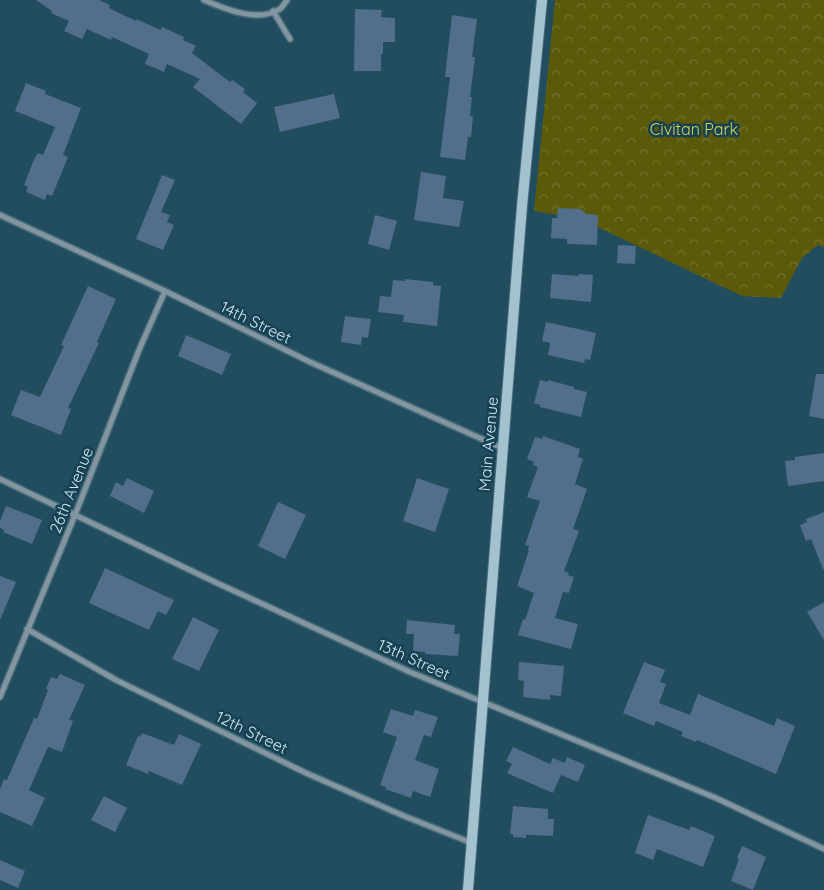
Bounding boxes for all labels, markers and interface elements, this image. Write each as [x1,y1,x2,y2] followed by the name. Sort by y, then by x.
[650,119,738,139] park label: Civitan Park
[217,296,295,348] street label: 14th Street
[474,396,502,492] street label: Main Avenue
[45,444,97,536] street label: 26th Avenue
[375,634,453,684] street label: 13th Street
[213,706,291,758] street label: 12th Street

